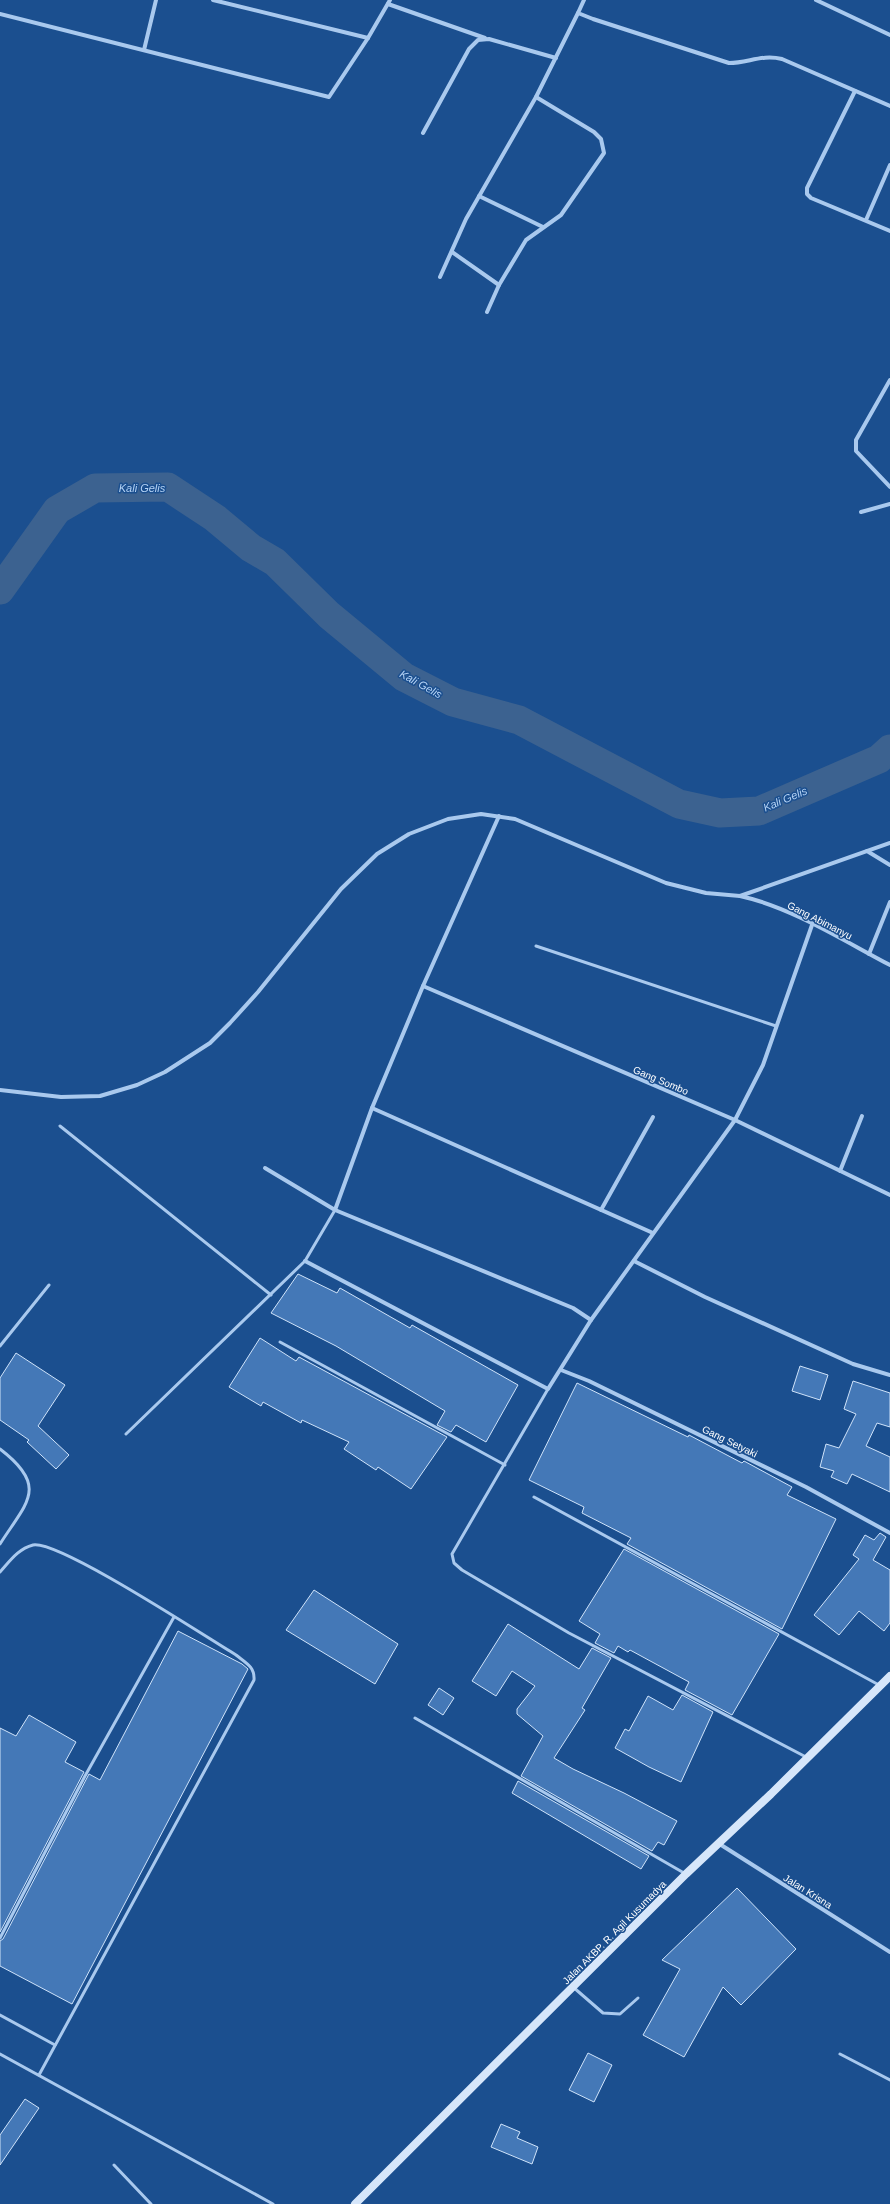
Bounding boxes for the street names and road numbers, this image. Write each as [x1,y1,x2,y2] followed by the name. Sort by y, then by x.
[786,899,854,942] street label: Gang Abimanyu
[632,1064,690,1097] street label: Gang Sombo
[700,1423,759,1460] street label: Gang Setyaki
[781,1872,834,1911] street label: Jalan Krisna
[560,1878,669,1986] street label: Jalan AKBP. R. Agil Kusumadya

